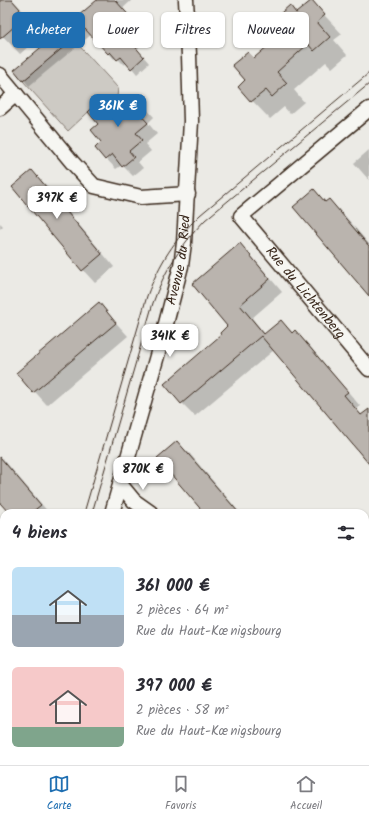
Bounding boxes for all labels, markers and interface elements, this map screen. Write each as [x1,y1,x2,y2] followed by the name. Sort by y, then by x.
[12,12,85,48] chip: Acheter
[93,12,153,48] chip: Louer
[161,12,225,48] chip: Filtres
[233,12,309,48] chip: Nouveau
[85,94,151,128] pin: 361K €
[98,96,138,117] text: 361K €
[24,186,90,220] pin: 397K €
[37,188,77,209] text: 397K €
[160,214,197,307] street label: Avenue du Ried
[260,242,351,344] street label: Rue du Lichtenberg
[137,324,203,358] pin: 341K €
[150,326,190,347] text: 341K €
[110,457,176,491] pin: 870K €
[122,459,164,480] text: 870K €
[12,520,68,547] text: 4 biens
[335,522,357,544] icon: filters
[136,573,210,600] text: 361 000 €
[44,583,92,631] icon: home
[136,600,228,621] text: 2 pièces · 64 m²
[136,621,282,642] text: Rue du Haut-Kœnigsbourg
[136,673,212,700] text: 397 000 €
[44,683,92,731] icon: home
[136,700,229,721] text: 2 pièces · 58 m²
[136,721,282,742] text: Rue du Haut-Kœnigsbourg
[47,773,71,815] tab: Carte
[165,773,197,815] tab: Favoris
[290,773,322,815] tab: Accueil

